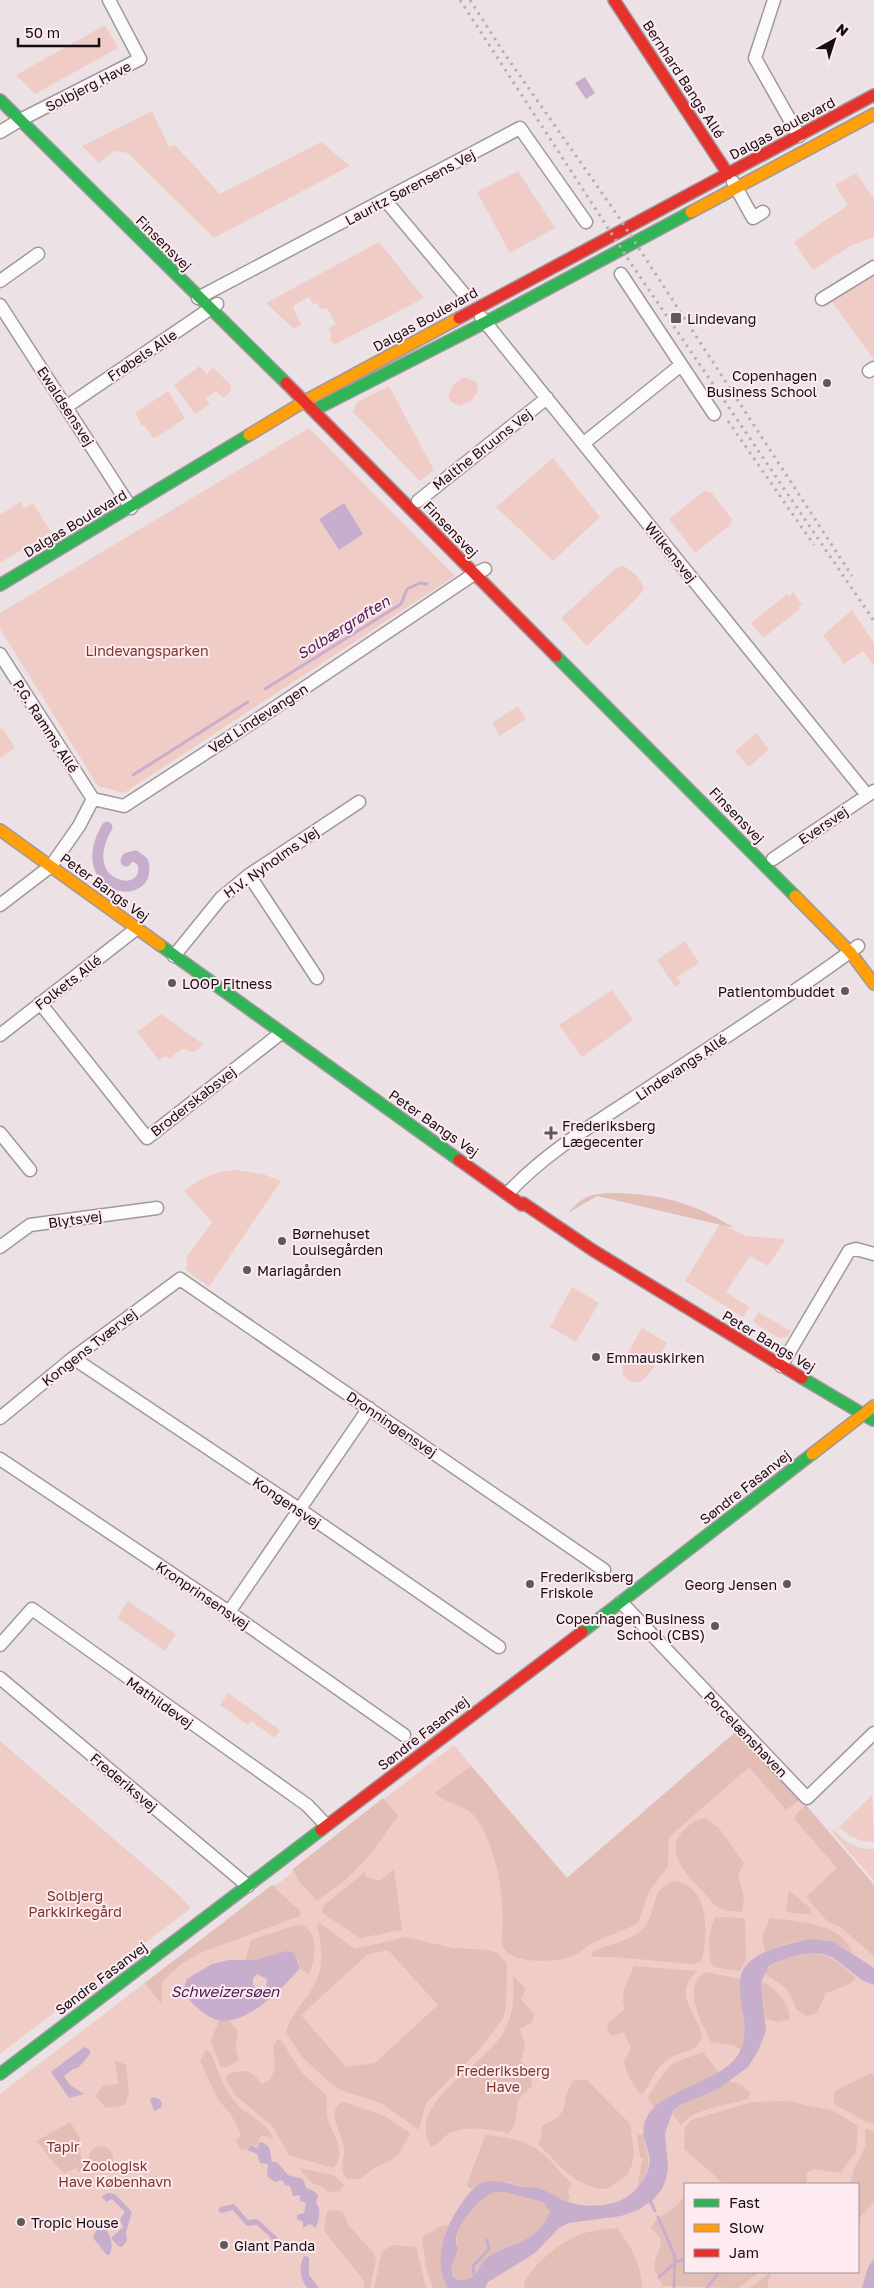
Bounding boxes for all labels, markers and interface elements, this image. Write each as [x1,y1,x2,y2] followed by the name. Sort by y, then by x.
[18,15,99,47] scale bar
[809,15,859,65] north arrow
[640,17,728,141] street label: Bernhard Bangs Allé
[833,20,852,39] text: N
[25,23,60,41] text: 50 m
[42,57,134,115] street label: Solbjerg Have
[726,93,838,163] street label: Dalgas Boulevard
[342,145,478,229] street label: Lauritz Sørensens Vej
[133,212,195,274] street label: Finsensvej
[370,283,480,355] street label: Dalgas Boulevard
[687,310,756,327] place label: Lindevang
[669,311,683,325] marker: Lindevang
[104,326,180,384] street label: Frøbels Alle
[34,363,98,449] street label: Ewaldsensvej
[706,367,817,400] place label: Copenhagen Business School
[821,377,833,389] marker: Copenhagen Business School
[429,405,535,493] street label: Malthe Bruuns Vej
[20,486,130,560] street label: Dalgas Boulevard
[420,497,482,561] street label: Finsensvej
[641,518,701,586] street label: Wilkensvej
[293,591,394,663] water label: Solbærgrøften
[85,642,209,659] park label: Lindevangsparken
[10,676,82,776] street label: P.G. Ramms Allé
[205,680,311,756] street label: Ved Lindevangen
[706,783,768,847] street label: Finsensvej
[795,802,851,848] street label: Eversvej
[220,823,322,901] street label: H.V. Nyholms Vej
[57,849,153,925] street label: Peter Bangs Vej
[31,951,105,1013] street label: Folkets Allé
[182,975,272,992] place label: LOOP Fitness
[166,977,178,989] marker: LOOP Fitness
[718,983,835,1000] place label: Patientombuddet
[839,985,851,997] marker: Patientombuddet
[632,1030,730,1104] street label: Lindevangs Allé
[147,1062,239,1140] street label: Broderskabsvej
[386,1086,482,1160] street label: Peter Bangs Vej
[562,1117,656,1150] place label: Frederiksberg Lægecenter
[544,1126,558,1140] marker: Frederiksberg Lægecenter
[47,1207,103,1231] street label: Blytsvej
[292,1225,383,1258] place label: Børnehuset Louisegården
[276,1235,288,1247] marker: Børnehuset Louisegården
[257,1262,341,1279] place label: Mariagården
[241,1264,253,1276] marker: Mariagården
[38,1305,140,1389] street label: Kongens Tværvej
[719,1307,819,1375] street label: Peter Bangs Vej
[606,1349,705,1366] place label: Emmauskirken
[590,1351,602,1363] marker: Emmauskirken
[344,1388,440,1460] street label: Dronningensvej
[696,1446,794,1528] street label: Søndre Fasanvej
[250,1473,324,1531] street label: Kongensvej
[153,1557,253,1633] street label: Kronprinsensvej
[540,1568,634,1601] place label: Frederiksberg Friskole
[685,1576,777,1593] place label: Georg Jensen
[524,1578,536,1590] marker: Frederiksberg Friskole
[781,1578,793,1590] marker: Georg Jensen
[556,1610,705,1643] place label: Copenhagen Business School (CBS)
[709,1620,721,1632] marker: Copenhagen Business School (CBS)
[123,1673,197,1731] street label: Mathildevej
[701,1688,791,1780] street label: Porcelænshaven
[374,1692,472,1774] street label: Søndre Fasanvej
[87,1749,161,1815] street label: Frederiksvej
[28,1887,122,1920] park label: Solbjerg Parkkirkegård
[52,1938,150,2018] street label: Søndre Fasanvej
[171,1982,280,2000] water label: Schweizersøen
[456,2062,550,2095] park label: Frederiksberg Have
[46,2138,80,2155] park label: Tapir
[58,2157,172,2190] park label: Zoologisk Have København
[684,2183,859,2273] legend
[729,2193,760,2211] text: Fast
[31,2214,119,2231] place label: Tropic House
[15,2216,27,2228] marker: Tropic House
[729,2218,764,2236] text: Slow
[234,2237,315,2254] place label: Giant Panda
[218,2239,230,2251] marker: Giant Panda
[729,2243,759,2261] text: Jam

